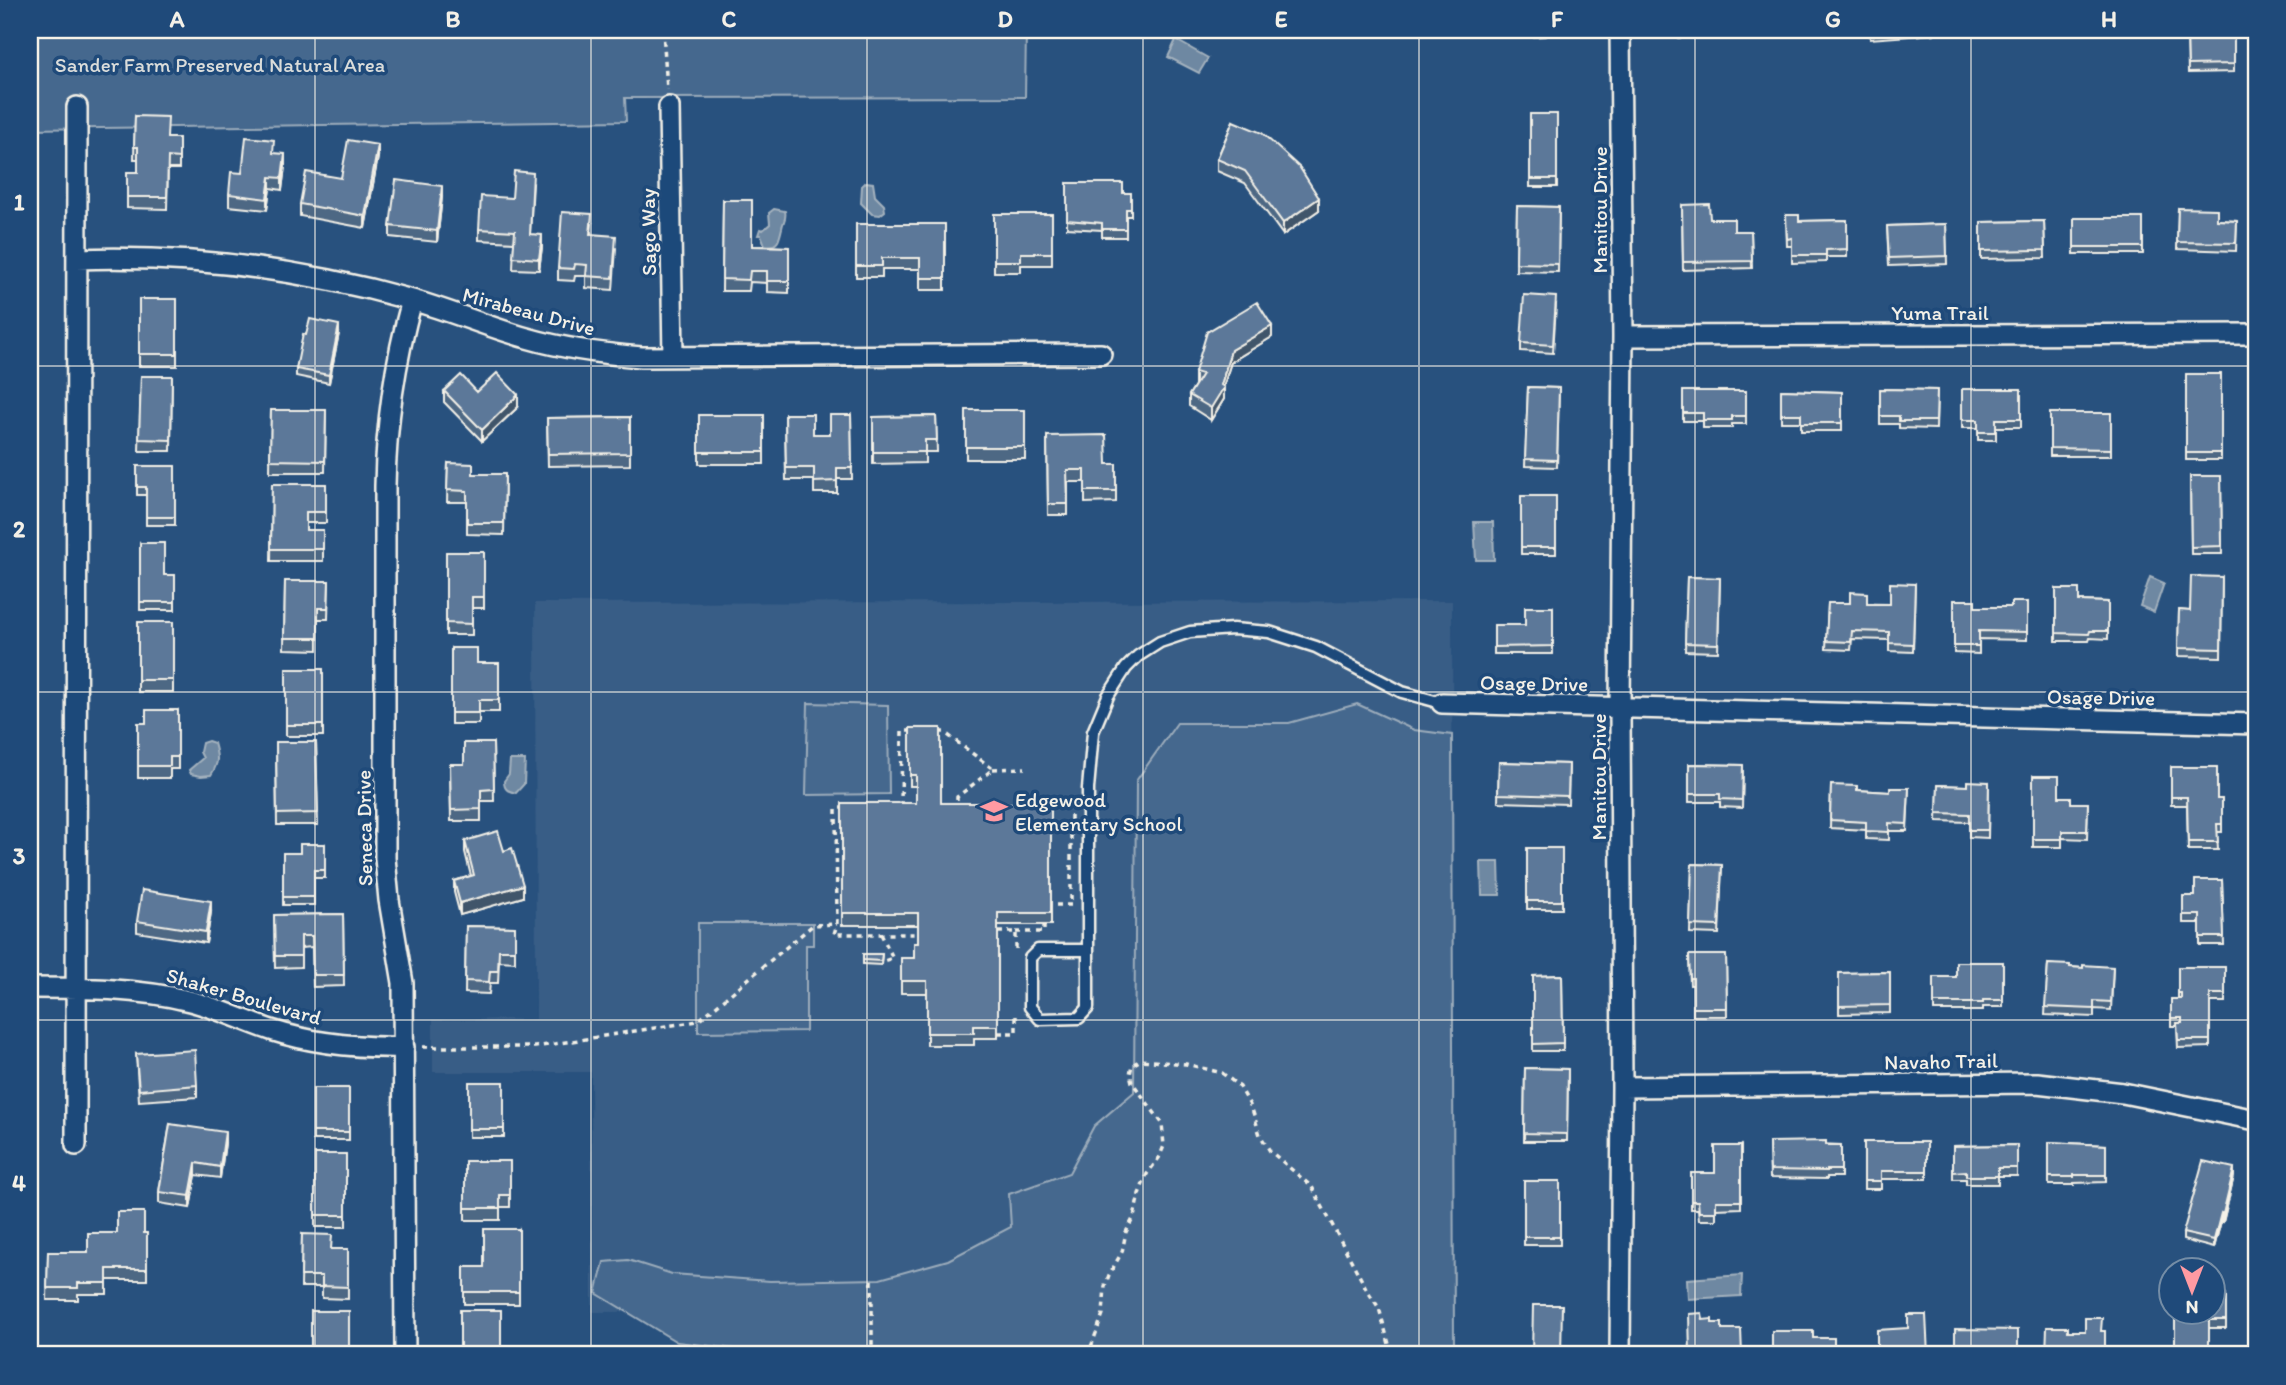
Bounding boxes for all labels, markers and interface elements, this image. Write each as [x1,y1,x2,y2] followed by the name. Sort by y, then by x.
[169,5,185,33] text: A
[446,5,461,33] text: B
[722,5,737,33] text: C
[997,5,1013,33] text: D
[1275,5,1288,33] text: E
[1551,5,1564,33] text: F
[1825,5,1841,33] text: G
[2101,5,2117,33] text: H
[55,52,385,77] park label: Sander Farm Preserved Natural Area
[1587,146,1612,274] street label: Manitou Drive
[14,188,25,216] text: 1
[635,188,661,276] street label: Sago Way
[460,281,598,341] street label: Mirabeau Drive
[1891,300,1989,325] street label: Yuma Trail
[13,515,26,543] text: 2
[1480,670,1588,696] street label: Osage Drive
[2047,684,2155,710] street label: Osage Drive
[1586,713,1611,841] street label: Manitou Drive
[350,770,378,886] street label: Seneca Drive
[1015,787,1183,836] place label: Edgewood Elementary School
[979,796,1009,826] school or university icon: Edgewood Elementary School
[13,842,26,870] text: 3
[164,962,325,1030] street label: Shaker Boulevard
[1884,1048,1998,1074] street label: Navaho Trail
[12,1169,26,1197] text: 4
[2156,1256,2226,1326] north arrow
[2186,1296,2198,1319] text: N

